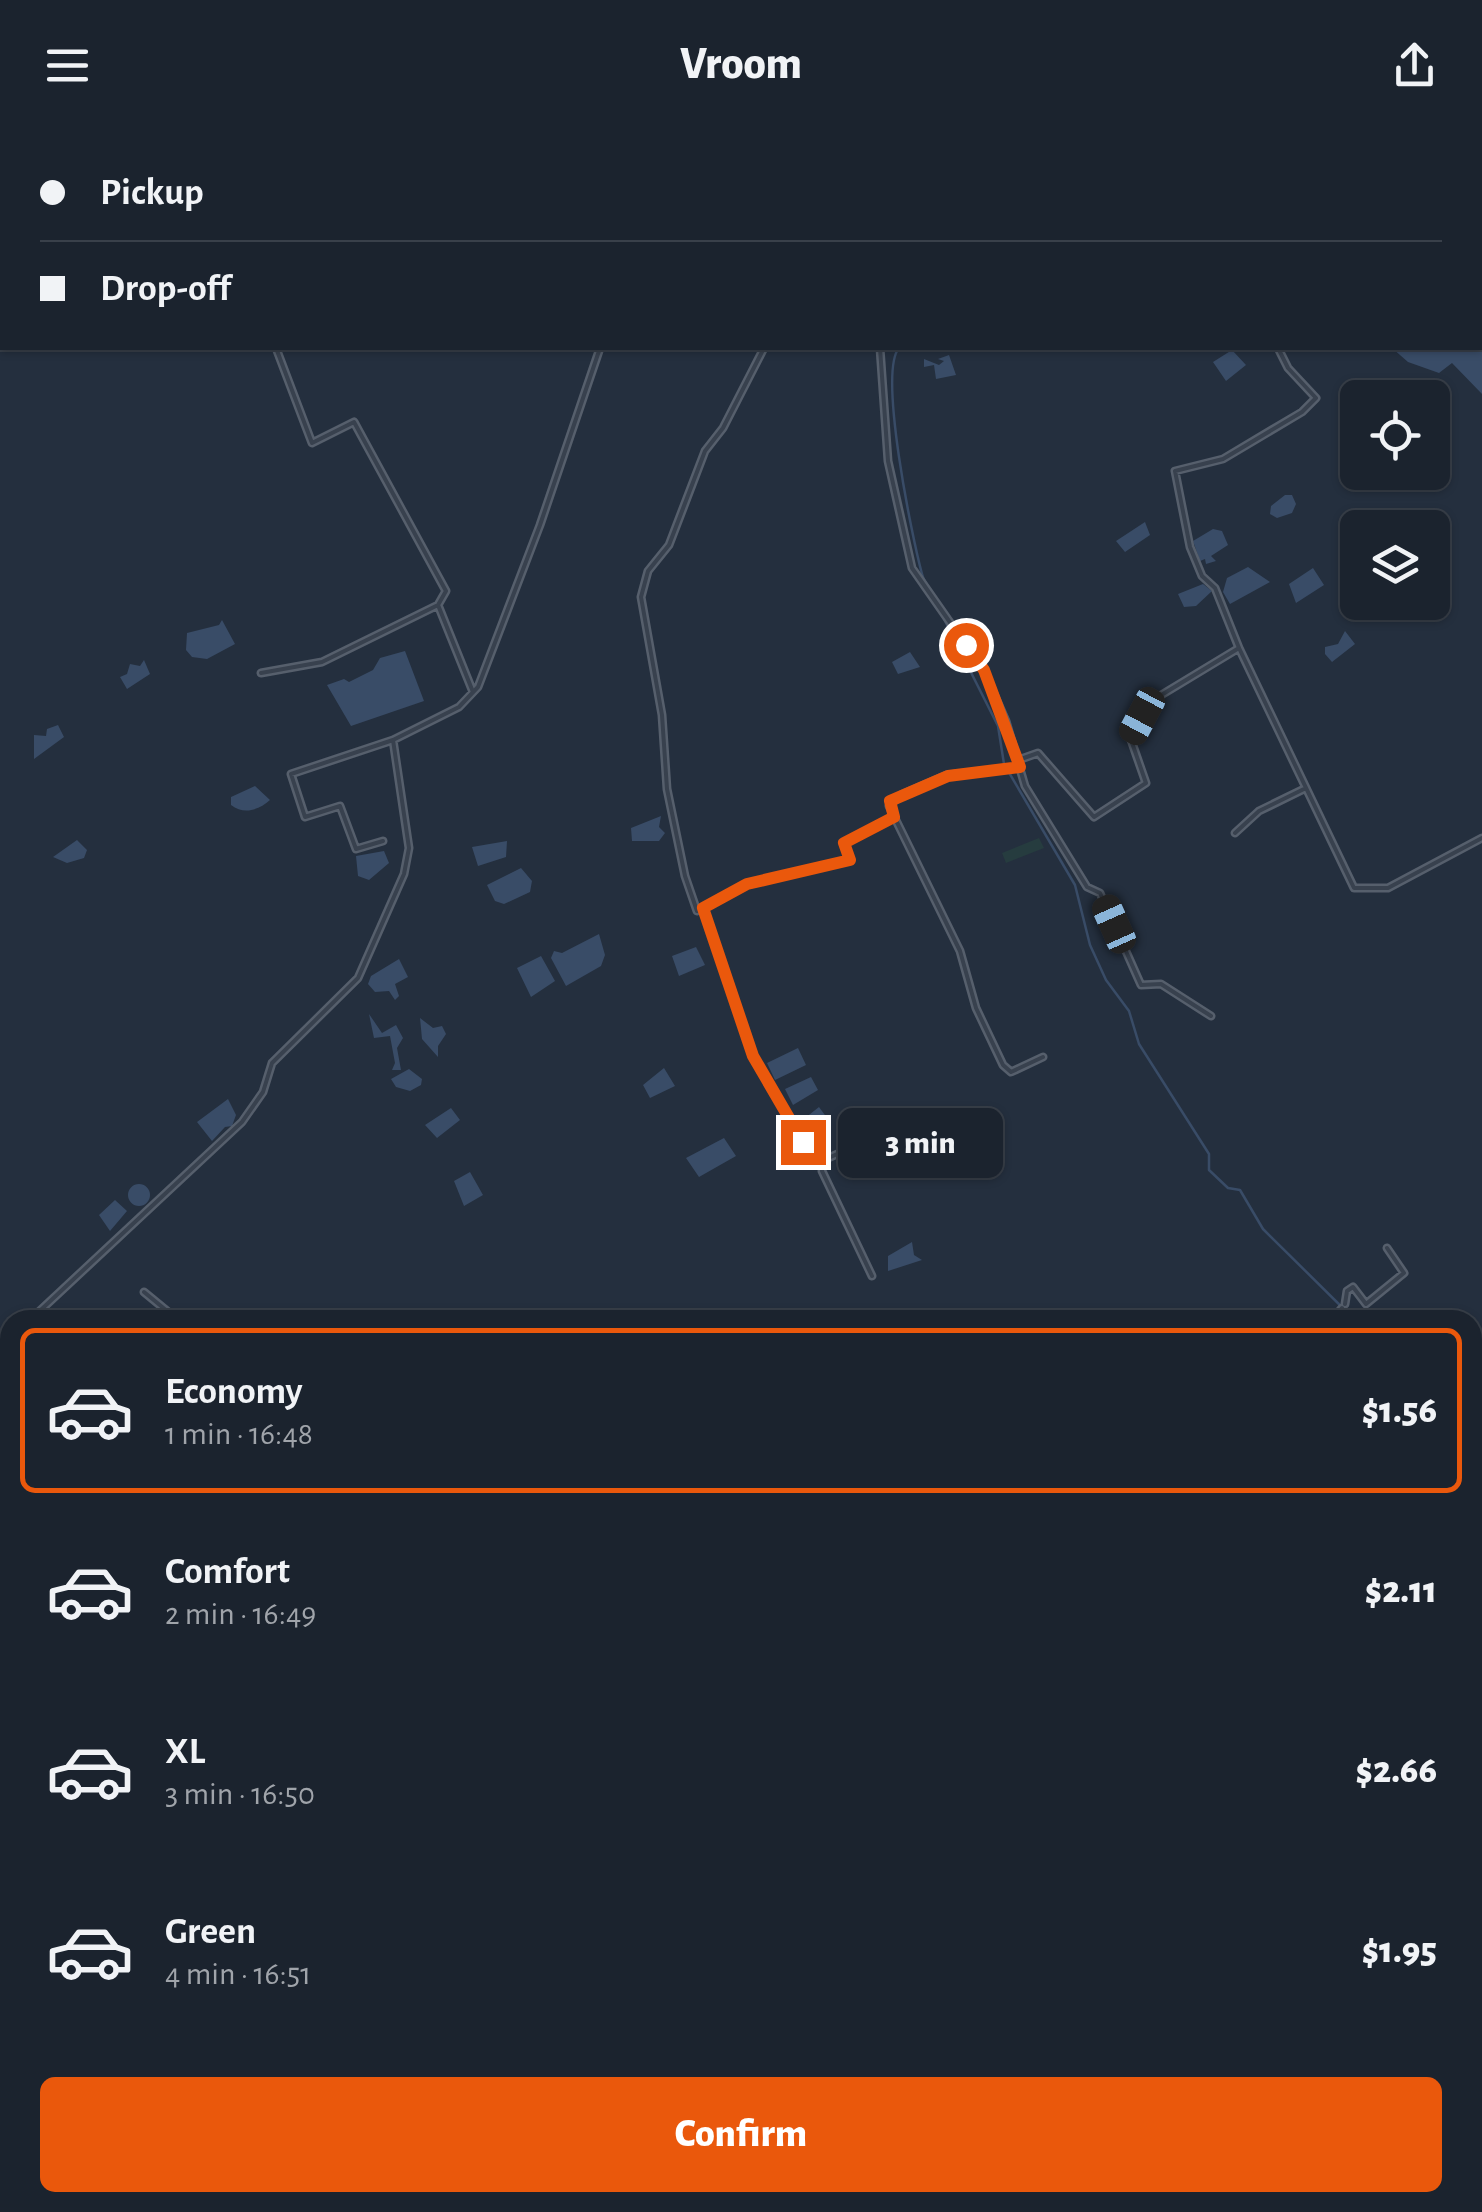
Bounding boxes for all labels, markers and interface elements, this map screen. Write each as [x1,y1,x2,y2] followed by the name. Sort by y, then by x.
[40,38,95,93] icon: menu
[1387,38,1442,93] icon: share
[680,42,802,87] text: Vroom
[100,174,204,212] text: Pickup
[100,270,231,308] text: Drop-off
[1340,380,1450,620] map controls
[1340,380,1450,490] button: locate
[1340,510,1450,620] button: layers
[944,623,989,668] route start
[1115,682,1169,750] car
[1088,890,1140,958] car
[838,1107,1003,1177] callout: 3 min
[781,1120,826,1165] route end
[885,1127,956,1159] text: 3 min
[45,1366,135,1456] icon: car
[165,1373,303,1411] text: Economy
[1362,1392,1437,1430] text: $1.56
[165,1418,313,1450] text: 1 min · 16:48
[45,1546,135,1636] icon: car
[165,1553,290,1591] text: Comfort
[1365,1572,1437,1610] text: $2.11
[165,1598,316,1630] text: 2 min · 16:49
[45,1726,135,1816] icon: car
[165,1733,205,1771] text: XL
[1356,1752,1437,1790] text: $2.66
[165,1778,315,1810] text: 3 min · 16:50
[45,1906,135,1996] icon: car
[165,1913,256,1951] text: Green
[1362,1932,1437,1970] text: $1.95
[165,1958,311,1990] text: 4 min · 16:51
[40,2077,1442,2192] button: Confirm

